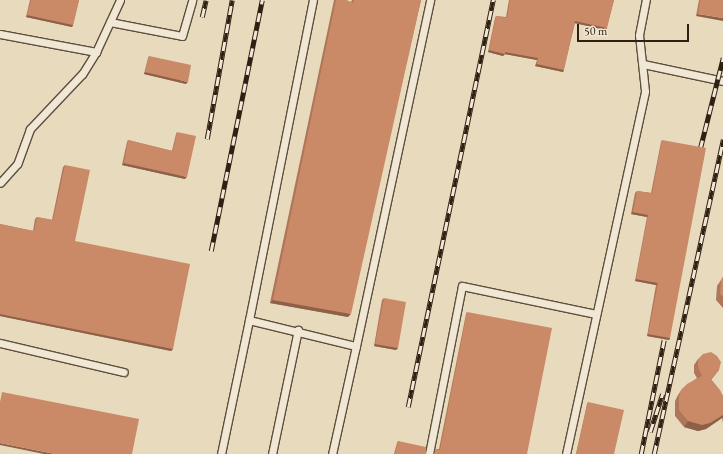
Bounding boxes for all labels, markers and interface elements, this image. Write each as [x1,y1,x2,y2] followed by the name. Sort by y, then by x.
[579,16,691,42] scale bar
[584,23,607,39] text: 50 m

